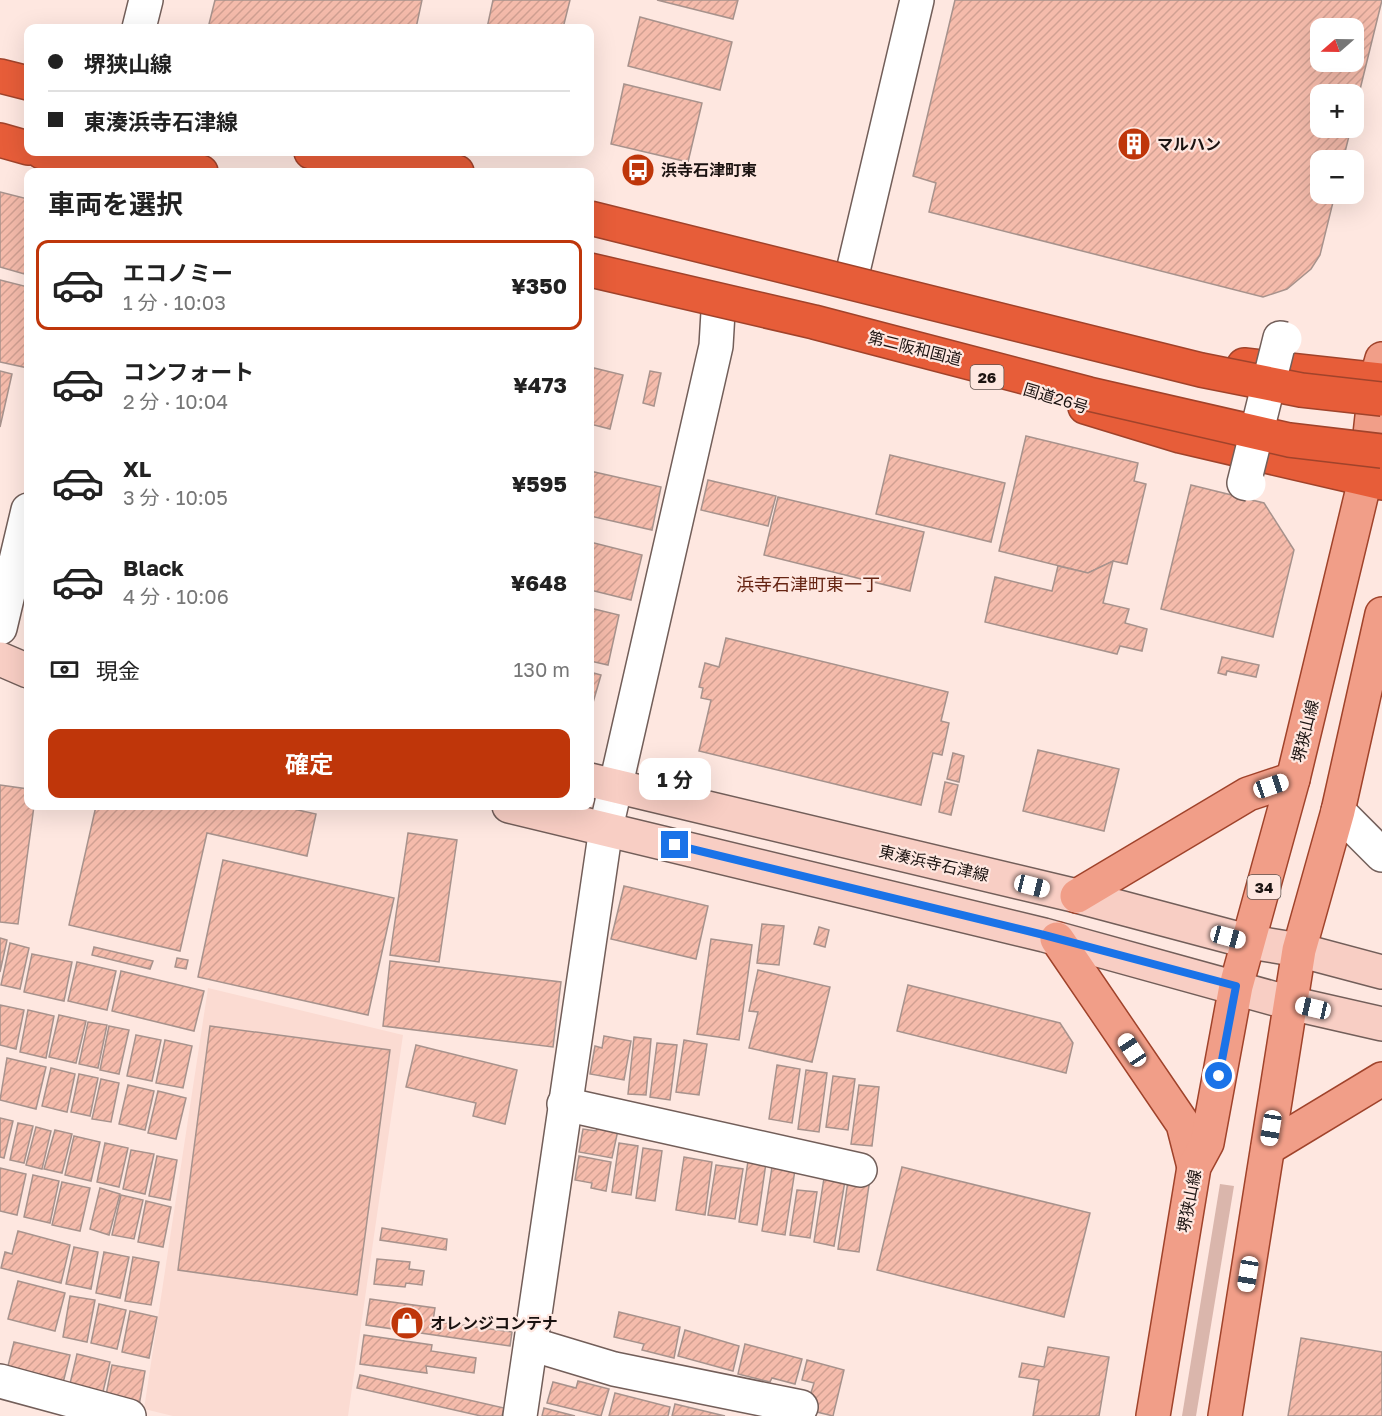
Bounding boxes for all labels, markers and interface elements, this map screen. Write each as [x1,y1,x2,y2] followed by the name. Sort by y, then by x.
[1310,18,1364,72] north arrow
[1310,18,1364,204] map controls
[84,50,172,77] text: 堺狭山線
[1310,84,1364,138] button: +
[84,108,238,135] text: 東湊浜寺石津線
[1116,126,1152,162] building icon: マルハン
[1157,134,1221,154] place label: マルハン
[1310,150,1364,204] button: −
[620,152,656,188] bus stop icon: 浜寺石津町東
[661,160,757,180] place label: 浜寺石津町東
[48,188,183,220] text: 車両を選択
[51,258,105,312] icon: car
[123,259,233,286] text: エコノミー
[511,272,567,299] text: ¥350
[123,290,226,314] text: 1 分 · 10:03
[866,327,964,369] street label: 第二阪和国道
[51,357,105,411] icon: car
[123,358,254,385] text: コンフォート
[970,365,1004,389] road number: 26
[513,371,567,398] text: ¥473
[1021,379,1091,417] street label: 国道26号
[123,389,228,413] text: 2 分 · 10:04
[123,455,151,482] text: XL
[51,456,105,510] icon: car
[512,470,567,497] text: ¥595
[123,485,228,509] text: 3 分 · 10:05
[123,554,184,581] text: Black
[51,555,105,609] icon: car
[511,569,567,596] text: ¥648
[736,573,880,595] district label: 浜寺石津町東一丁
[123,584,229,608] text: 4 分 · 10:06
[48,653,81,686] icon: cash
[96,657,140,684] text: 現金
[514,657,570,681] text: 130 m
[1288,698,1322,764] street label: 堺狭山線
[48,729,570,798] button: 確定
[639,758,711,800] callout: 1 分
[657,767,693,791] text: 1 分
[1251,772,1291,800] car
[661,831,688,858] route end
[877,841,991,885] street label: 東湊浜寺石津線
[1012,873,1052,899] car
[1248,875,1280,899] road number: 34
[1208,924,1248,950] car
[1293,995,1333,1021] car
[1114,1030,1150,1070] car
[1205,1062,1232,1089] route start
[1259,1109,1283,1147] car
[1173,1168,1205,1234] street label: 堺狭山線
[1236,1255,1260,1293] car
[389,1305,425,1341] shop icon: オレンジコンテナ
[430,1313,558,1333] place label: オレンジコンテナ

